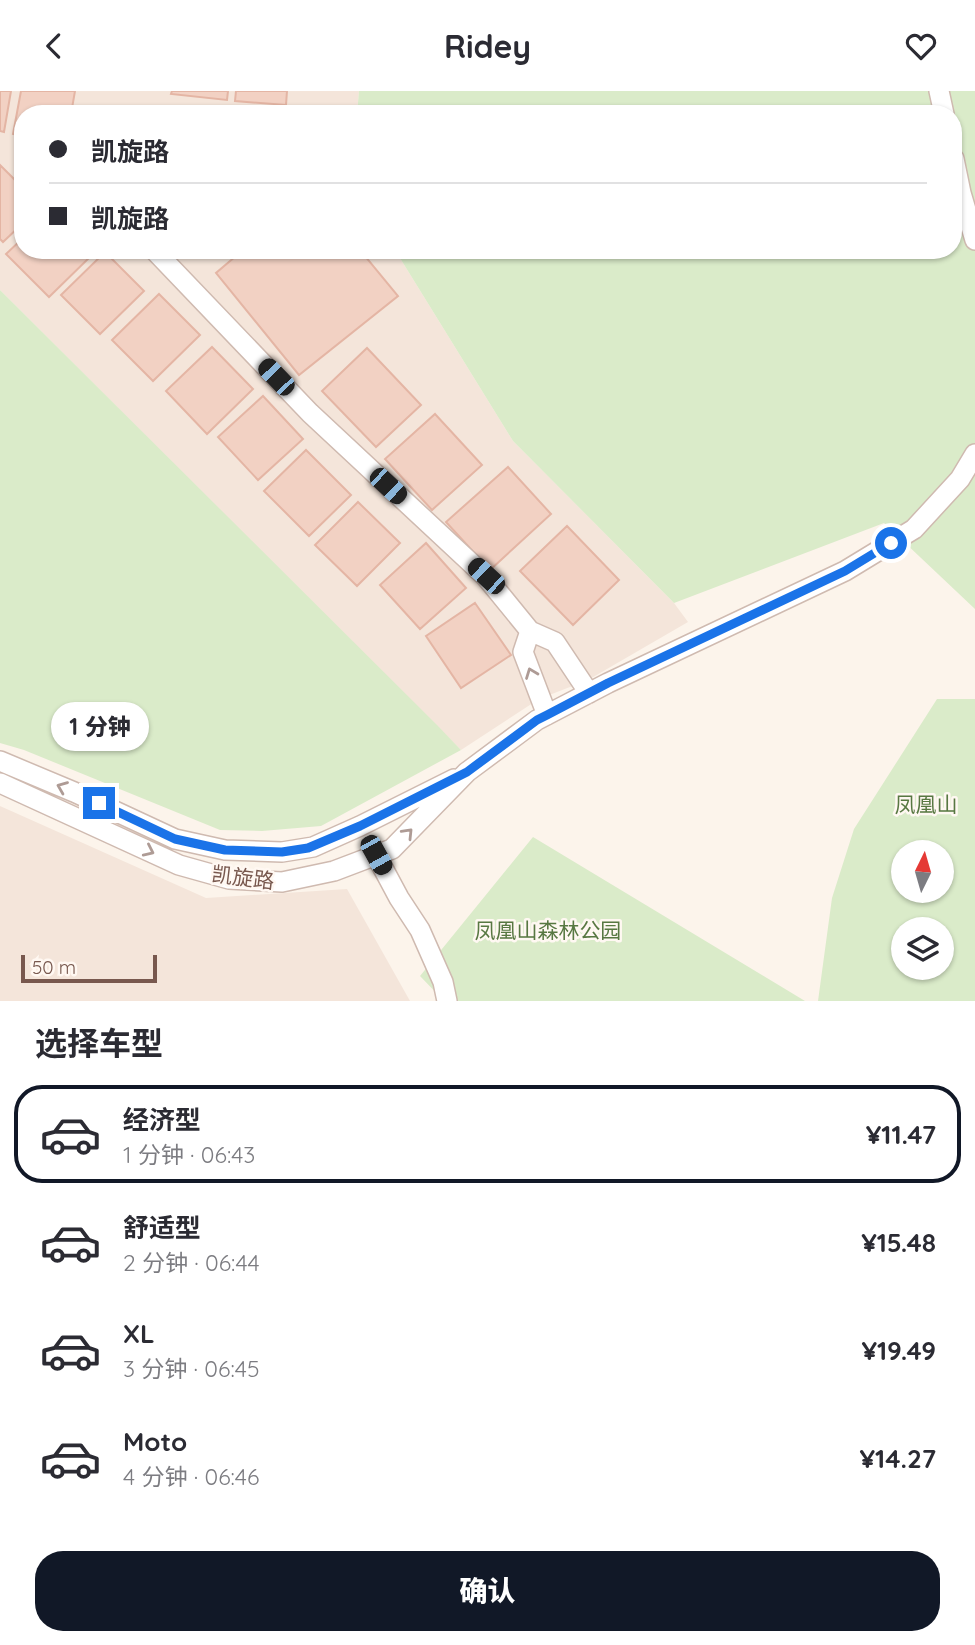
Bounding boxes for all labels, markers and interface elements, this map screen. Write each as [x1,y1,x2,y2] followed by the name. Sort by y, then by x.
[444,26,531,66] text: Ridey
[35,27,73,65] icon: back
[902,27,940,65] icon: heart
[91,135,169,168] text: 凯旋路
[91,202,169,235] text: 凯旋路
[254,355,299,399] car
[366,464,411,508] car
[875,527,907,559] route start
[464,554,509,598] car
[525,667,539,680] one-way arrow
[50,701,148,751] callout: 1 分钟
[69,712,131,741] text: 1 分钟
[56,781,68,795] one-way arrow
[83,787,115,819] route end
[895,791,958,817] park label: 凤凰山
[399,828,412,841] one-way arrow
[357,832,396,878] car
[891,840,954,903] north arrow
[891,840,954,980] map controls
[141,842,154,856] one-way arrow
[210,860,276,894] street label: 凯旋路
[475,917,622,943] park label: 凤凰山森林公园
[891,917,954,980] button: layers
[21,952,158,984] scale bar
[32,955,76,979] text: 50 m
[35,1023,163,1063] text: 选择车型
[39,1103,102,1166] icon: car
[123,1103,201,1136] text: 经济型
[866,1118,936,1151] text: ¥11.47
[123,1140,255,1169] text: 1 分钟 · 06:43
[39,1211,102,1274] icon: car
[123,1211,201,1244] text: 舒适型
[861,1226,936,1259] text: ¥15.48
[123,1248,260,1277] text: 2 分钟 · 06:44
[123,1317,155,1350] text: XL
[39,1319,102,1382] icon: car
[861,1334,936,1367] text: ¥19.49
[123,1354,260,1383] text: 3 分钟 · 06:45
[123,1425,187,1458] text: Moto
[39,1427,102,1490] icon: car
[860,1442,936,1475] text: ¥14.27
[123,1462,259,1491] text: 4 分钟 · 06:46
[35,1551,940,1631] button: 确认

